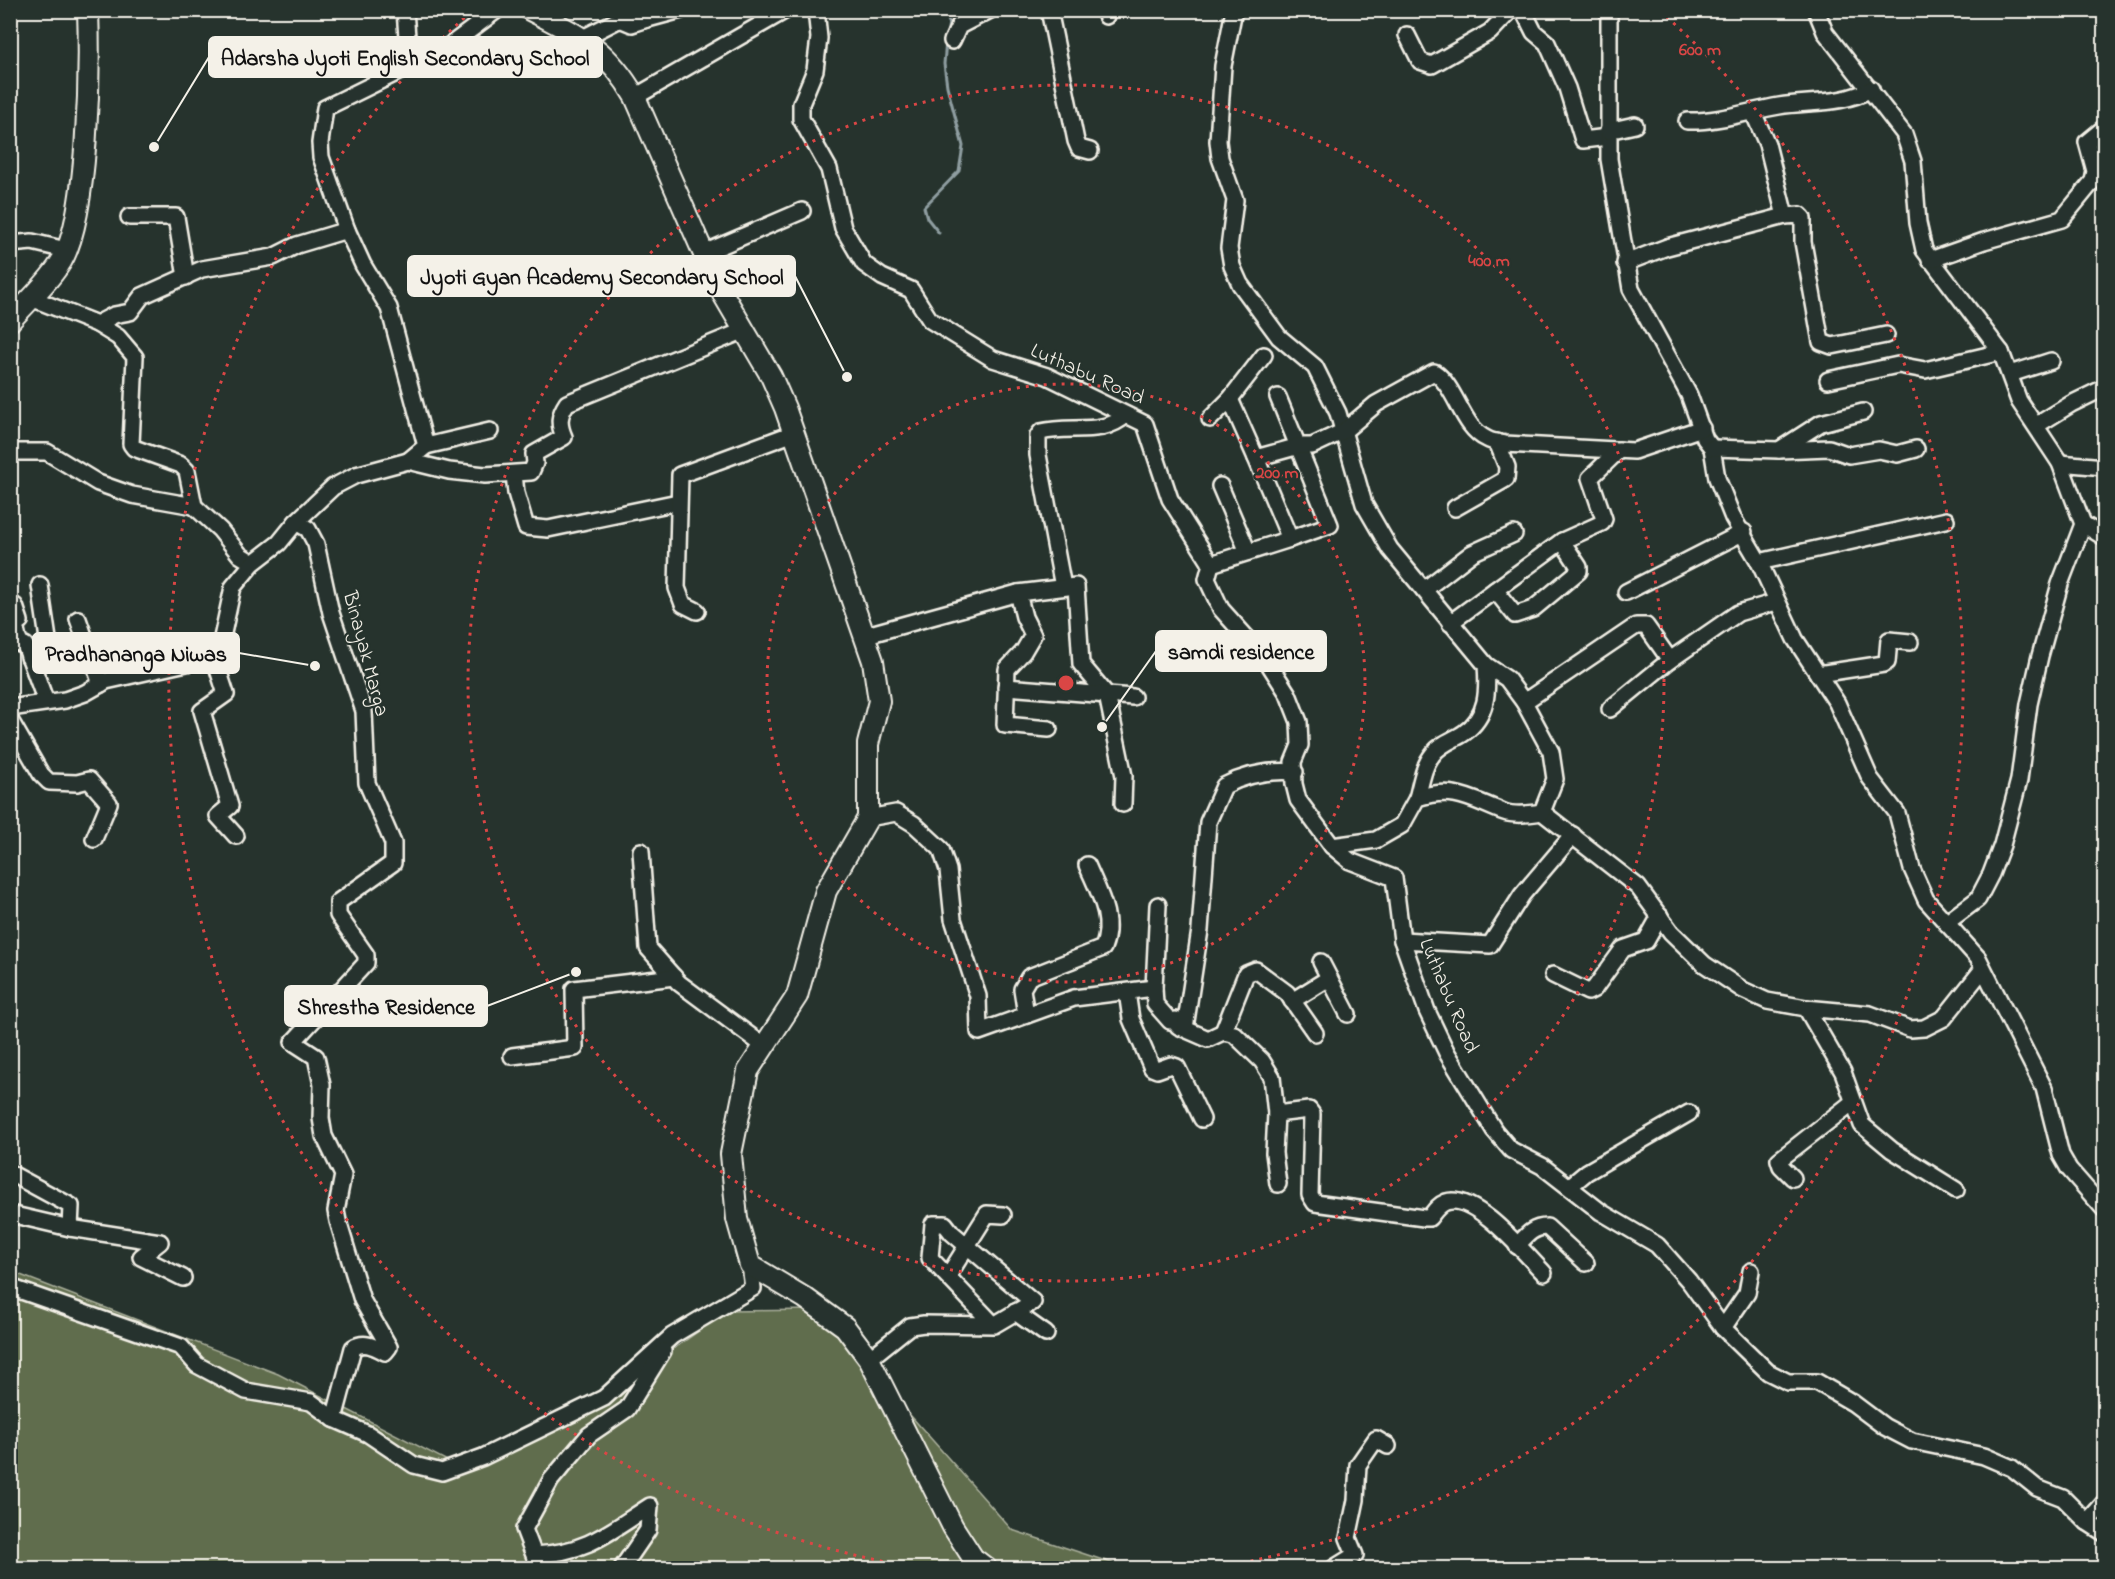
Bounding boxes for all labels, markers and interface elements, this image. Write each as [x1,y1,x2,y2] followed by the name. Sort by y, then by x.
[209,37,602,77] callout: Adarsha Jyoti English Secondary School
[1679,38,1721,64] text: 600 m
[221,44,590,77] text: Adarsha Jyoti English Secondary School
[1468,249,1510,275] text: 400 m
[408,256,795,296] callout: Jyoti Gyan Academy Secondary School
[420,263,784,296] text: Jyoti Gyan Academy Secondary School
[1025,336,1149,414] street label: Luthabu Road
[1255,461,1299,487] text: 200 m
[332,587,396,720] street label: Binayak Marga
[1156,631,1326,671] callout: samdi residence
[33,633,239,673] callout: Pradhananga Niwas
[1168,638,1315,670] text: samdi residence
[45,640,227,673] text: Pradhananga Niwas
[1056,673,1076,693] centre of rings
[1410,934,1486,1058] street label: Luthabu Road
[285,986,487,1026] callout: Shrestha Residence
[297,993,476,1025] text: Shrestha Residence

